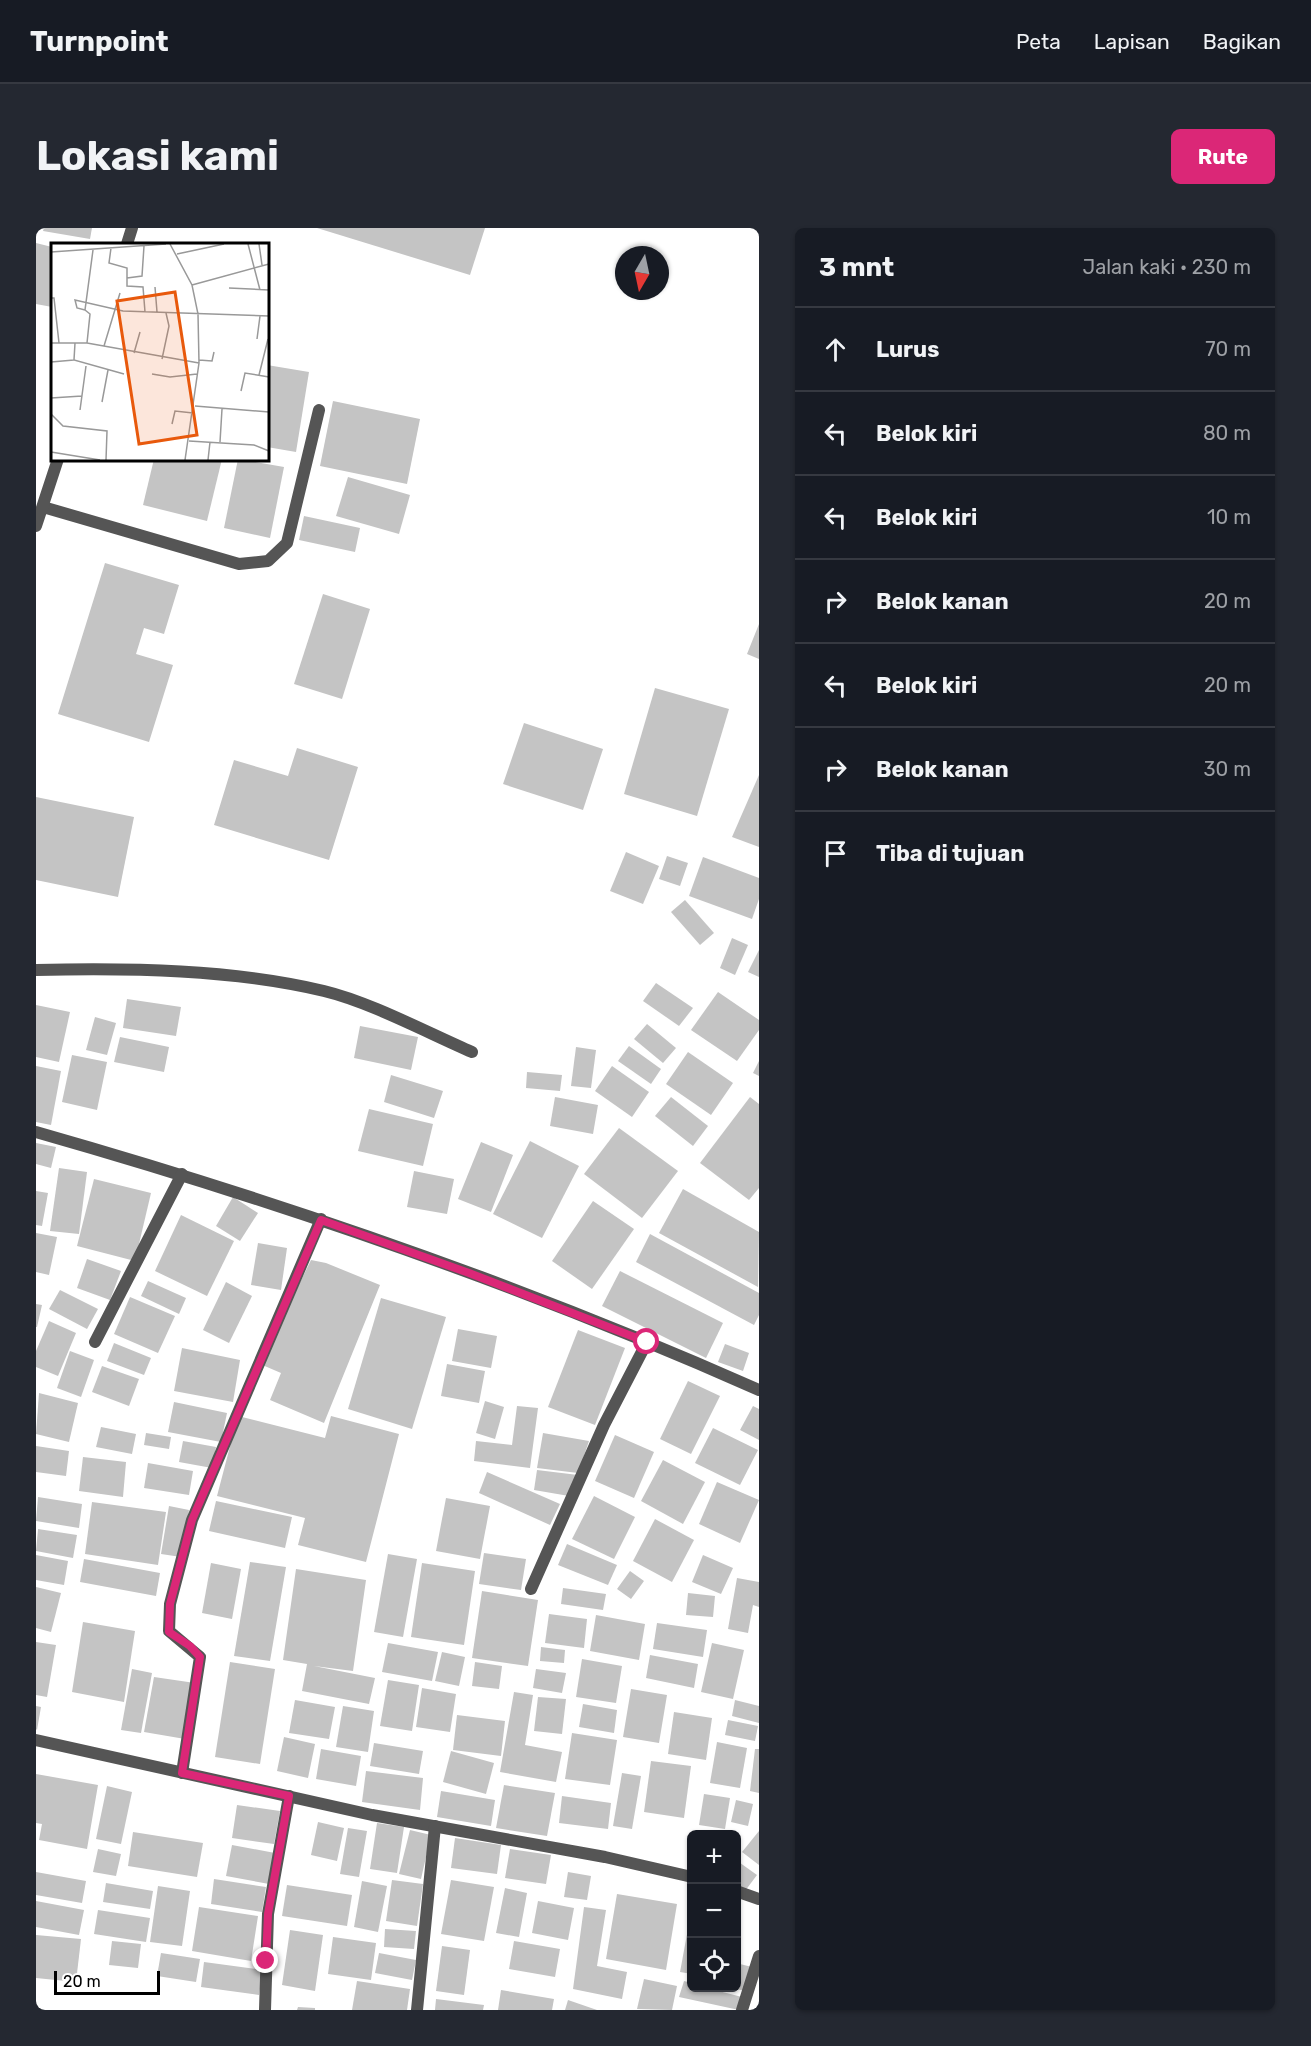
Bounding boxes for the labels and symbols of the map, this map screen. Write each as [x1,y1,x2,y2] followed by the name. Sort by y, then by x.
[51,243,268,460] inset map
[615,246,669,300] north arrow
[633,1328,659,1354] route start
[252,1947,278,1973] route end
[54,1968,160,1996] scale bar

